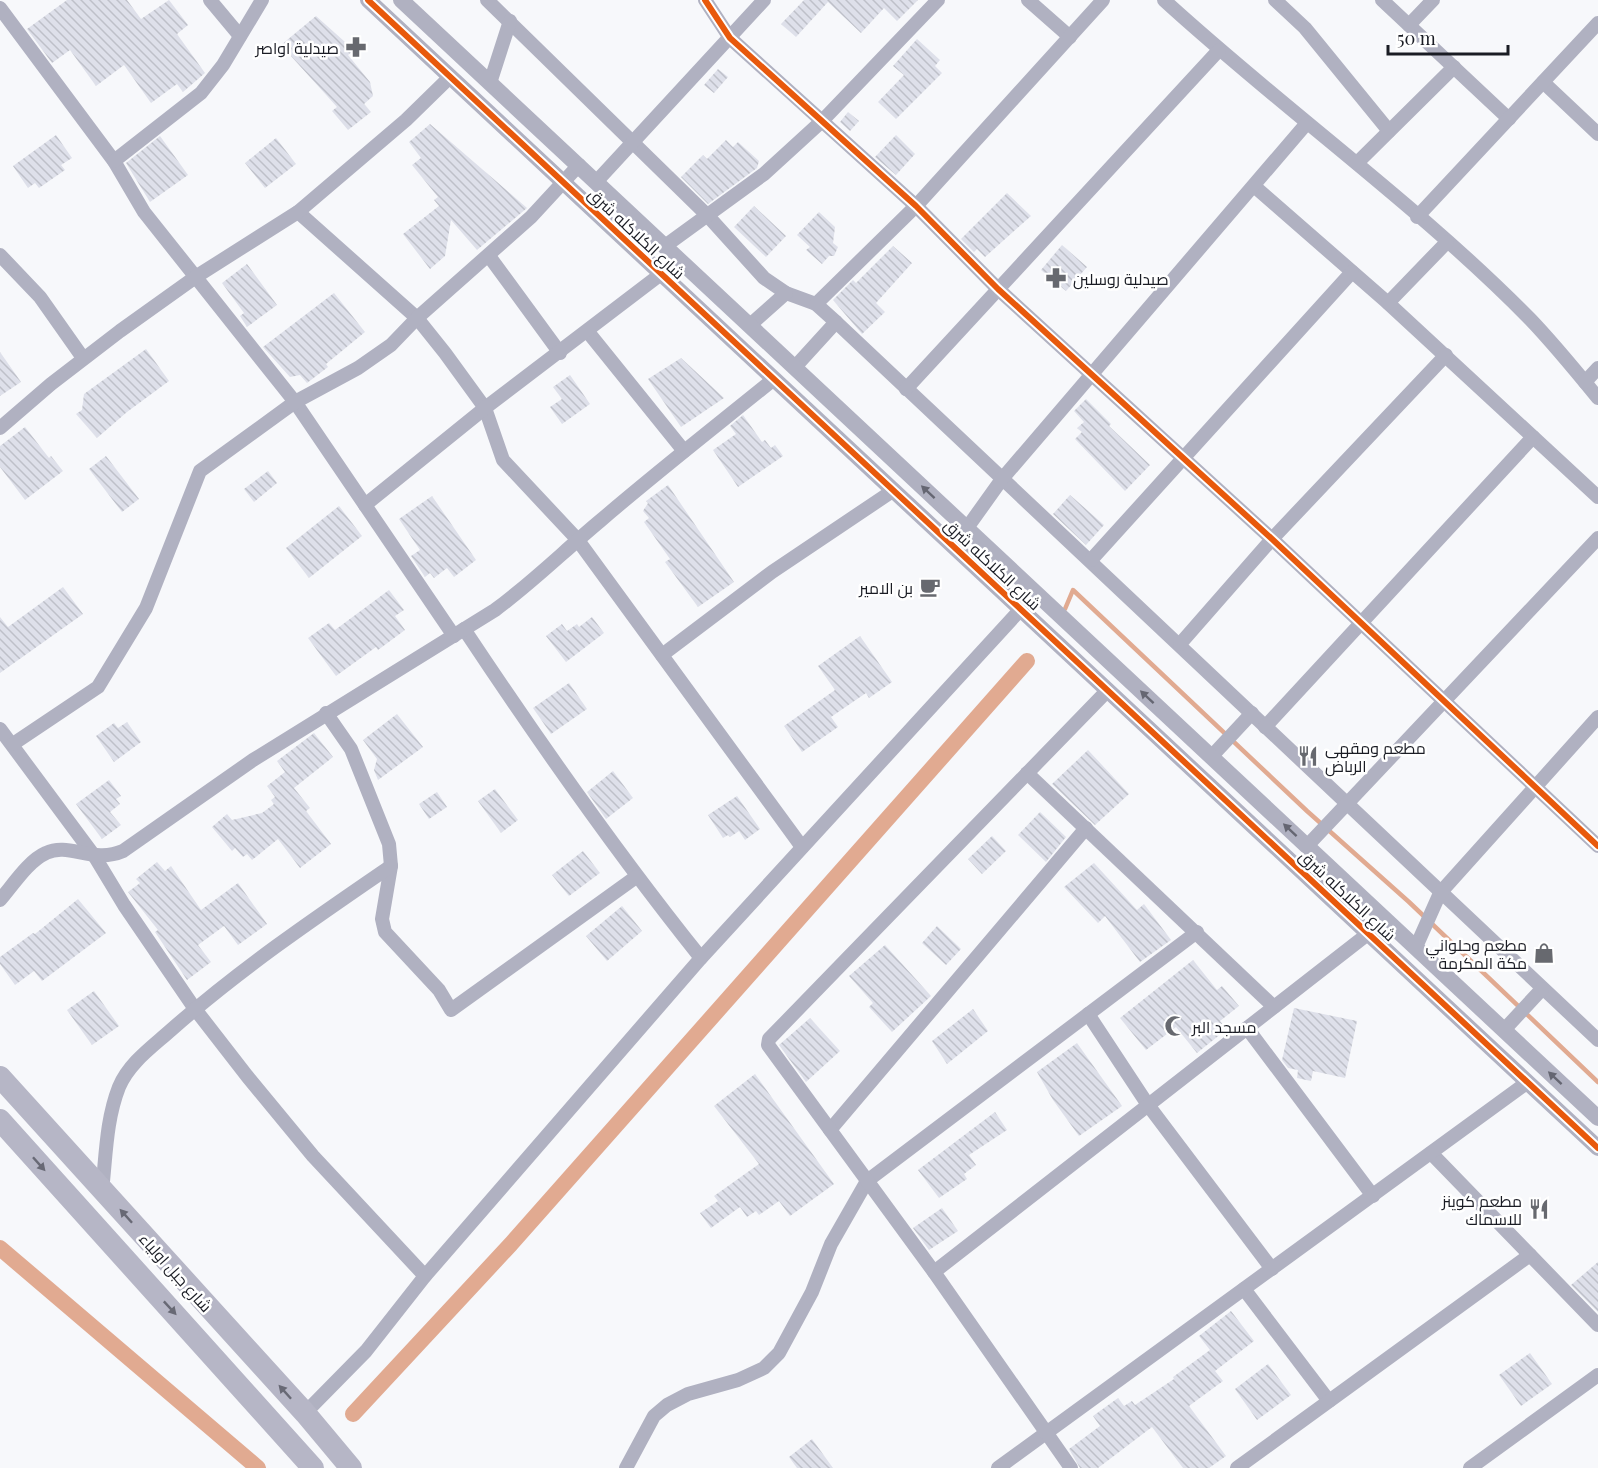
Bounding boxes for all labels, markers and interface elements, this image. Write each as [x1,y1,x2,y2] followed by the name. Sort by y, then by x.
[1388,18,1508,56] scale bar
[1397,26,1436,50] text: 50 m
[344,35,368,59] pharmacy icon: صيدلية اواصر
[255,37,339,58] place label: صيدلية اواصر
[583,183,690,285] street label: شارع الكلاكله شرق
[1044,266,1068,290] pharmacy icon: صيدلية روسلين
[1073,268,1169,290] place label: صيدلية روسلين
[921,485,936,499] one-way arrow
[939,514,1046,616] street label: شارع الكلاكله شرق
[918,575,942,599] cafe icon: بن الامير
[858,577,913,599] place label: بن الامير
[1140,690,1155,704] one-way arrow
[1325,737,1426,777] place label: مطعم ومقهى الرباض
[1296,744,1320,768] restaurant icon: مطعم ومقهى الرباض
[1283,824,1298,837] one-way arrow
[1294,845,1401,947] street label: شارع الكلاكله شرق
[1426,934,1527,973] place label: مطعم وحلواني مكة المكرمة
[1532,941,1556,965] shop icon: مطعم وحلواني مكة المكرمة
[1163,1014,1187,1038] mosque icon: مسجد البر
[1191,1016,1256,1037] place label: مسجد البر
[1548,1071,1563,1085] one-way arrow
[32,1156,45,1171] one-way arrow
[1441,1190,1522,1229] place label: مطعم كوينز للاسماك
[1527,1197,1551,1221] restaurant icon: مطعم كوينز للاسماك
[119,1209,133,1224] one-way arrow
[133,1228,217,1317] street label: شارع جبل اولياء
[163,1300,176,1315] one-way arrow
[278,1384,292,1399] one-way arrow

